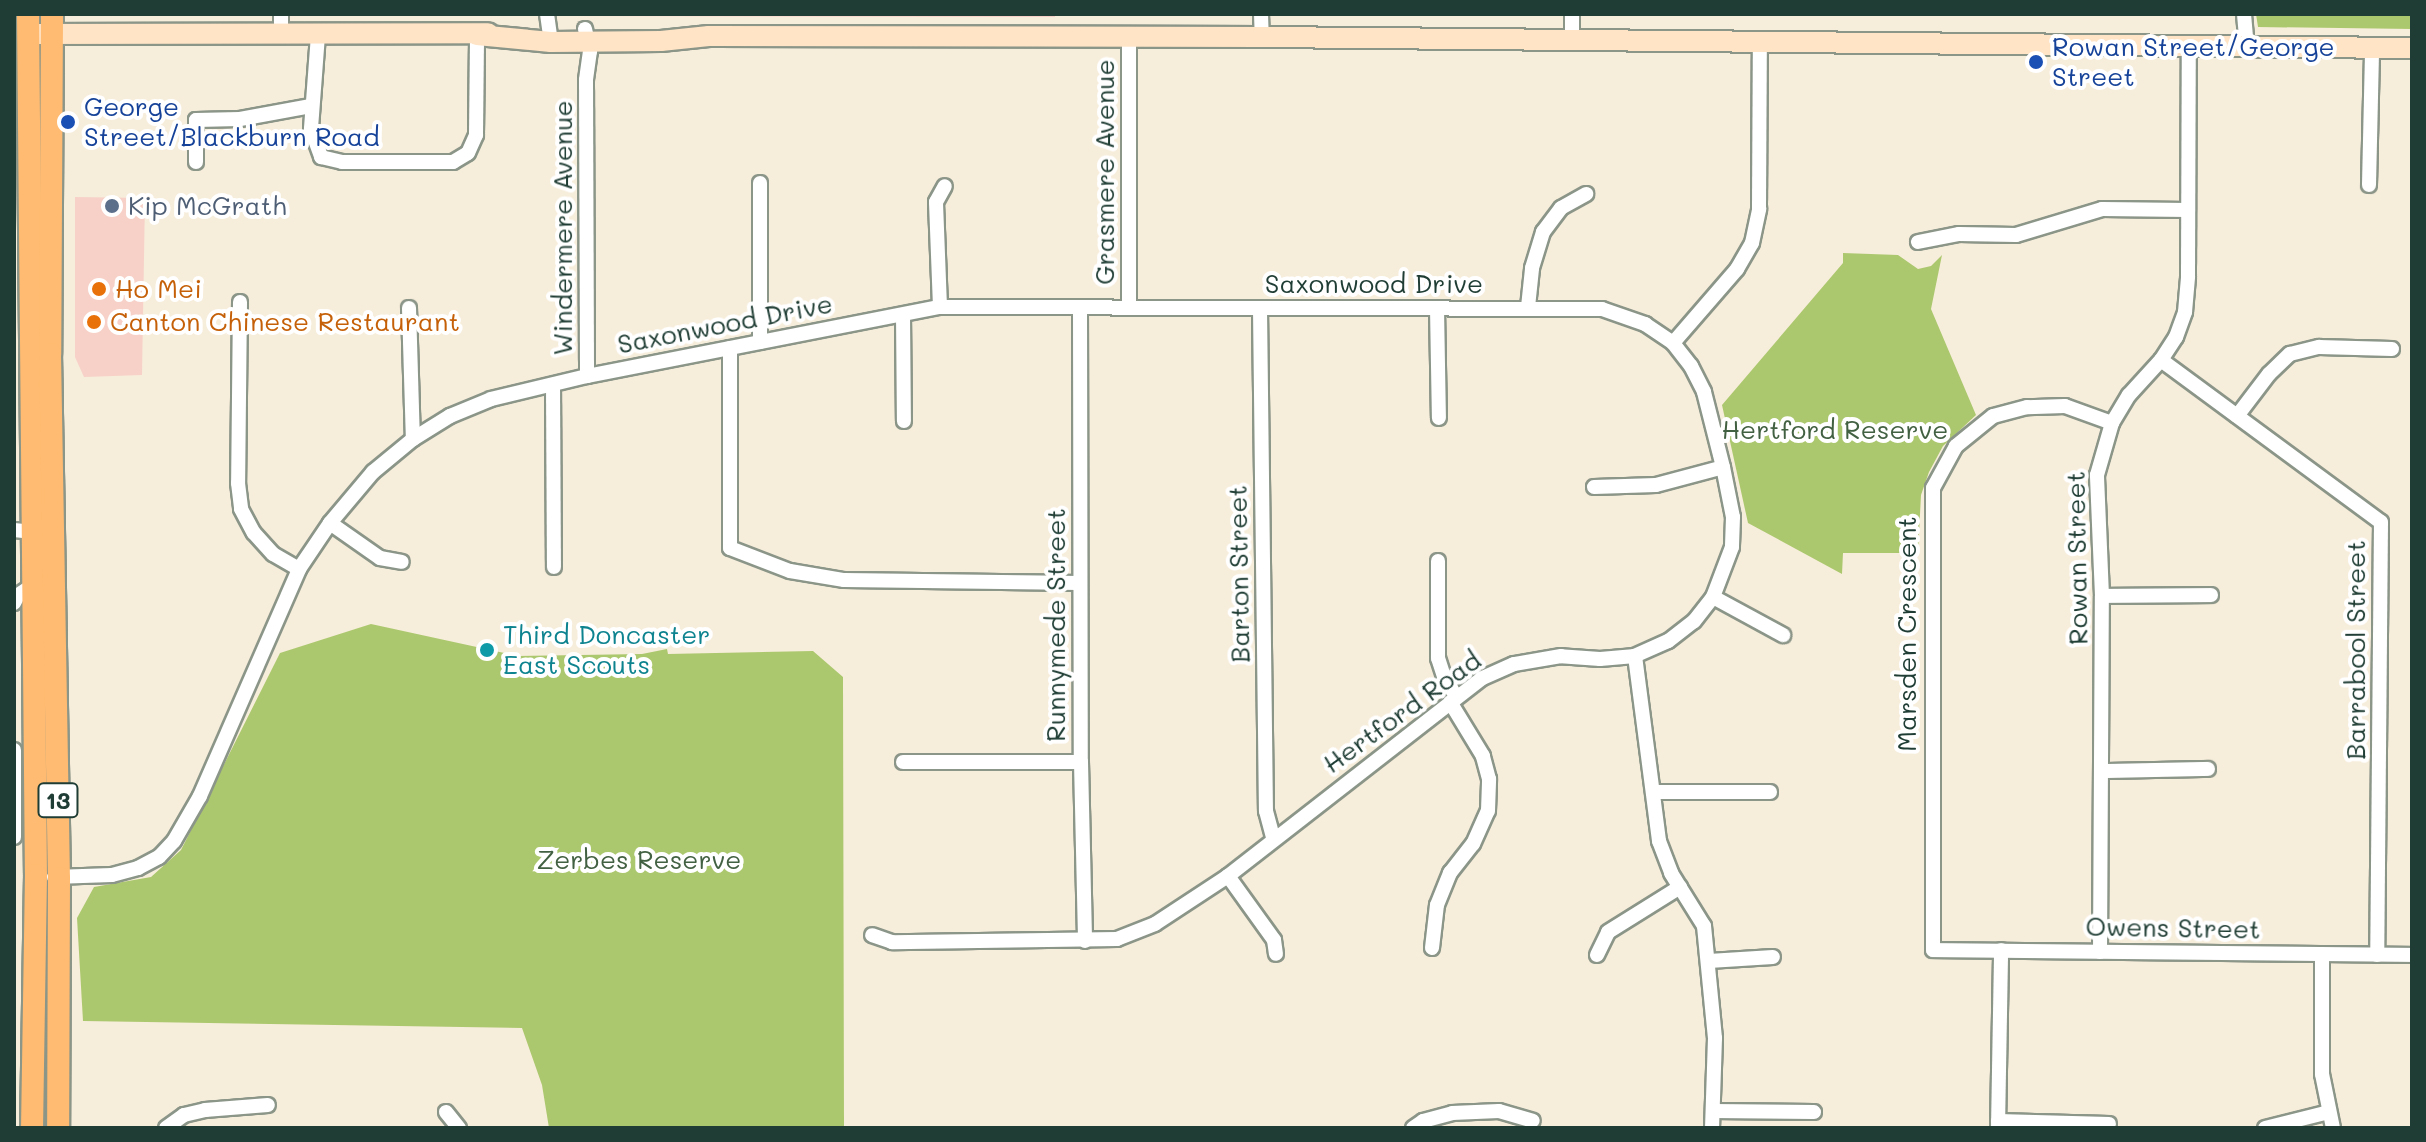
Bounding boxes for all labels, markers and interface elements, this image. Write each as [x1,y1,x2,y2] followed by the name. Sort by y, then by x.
[2052,31,2335,92] place label: Rowan Street/George Street
[2027,53,2045,71] marker: Rowan Street/George Street
[1089,59,1121,285] street label: Grasmere Avenue
[84,91,380,152] place label: George Street/Blackburn Road
[547,100,579,356] street label: Windermere Avenue
[59,113,77,131] marker: George Street/Blackburn Road
[128,190,287,222] place label: Kip McGrath
[103,197,121,215] marker: Kip McGrath
[1265,268,1483,300] street label: Saxonwood Drive
[115,273,202,305] place label: Ho Mei
[90,280,108,298] marker: Ho Mei
[615,288,835,360] street label: Saxonwood Drive
[110,306,460,338] place label: Canton Chinese Restaurant
[85,313,103,331] marker: Canton Chinese Restaurant
[1722,414,1948,446] park label: Hertford Reserve
[2060,471,2094,645] street label: Rowan Street
[1222,485,1256,663] street label: Barton Street
[1040,508,1072,742] street label: Runnymede Street
[1891,516,1923,752] street label: Marsden Crescent
[2340,540,2372,760] street label: Barrabool Street
[503,619,710,680] place label: Third Doncaster East Scouts
[478,641,496,659] marker: Third Doncaster East Scouts
[1317,644,1487,780] street label: Hertford Road
[36,780,80,820] road number: 13
[537,844,741,876] park label: Zerbes Reserve
[2085,911,2261,945] street label: Owens Street

